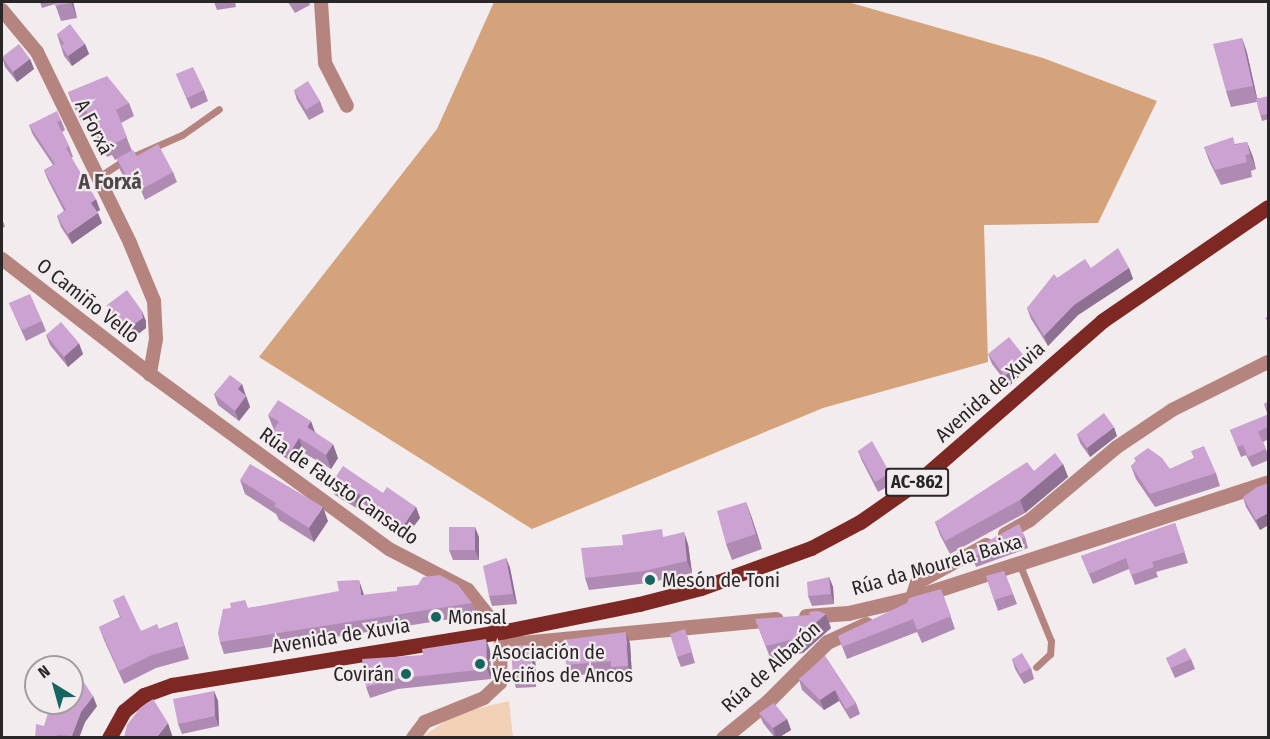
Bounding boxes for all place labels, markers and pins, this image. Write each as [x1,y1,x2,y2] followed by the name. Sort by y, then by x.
[662,568,780,592] place label: Mesón de Toni
[643,573,657,587] marker: Mesón de Toni
[448,605,507,629] place label: Monsal
[429,610,443,624] marker: Monsal
[492,640,633,687] place label: Asociación de Veciños de Ancos
[473,657,487,671] marker: Asociación de Veciños de Ancos
[333,662,394,686] place label: Covirán
[399,667,413,681] marker: Covirán

